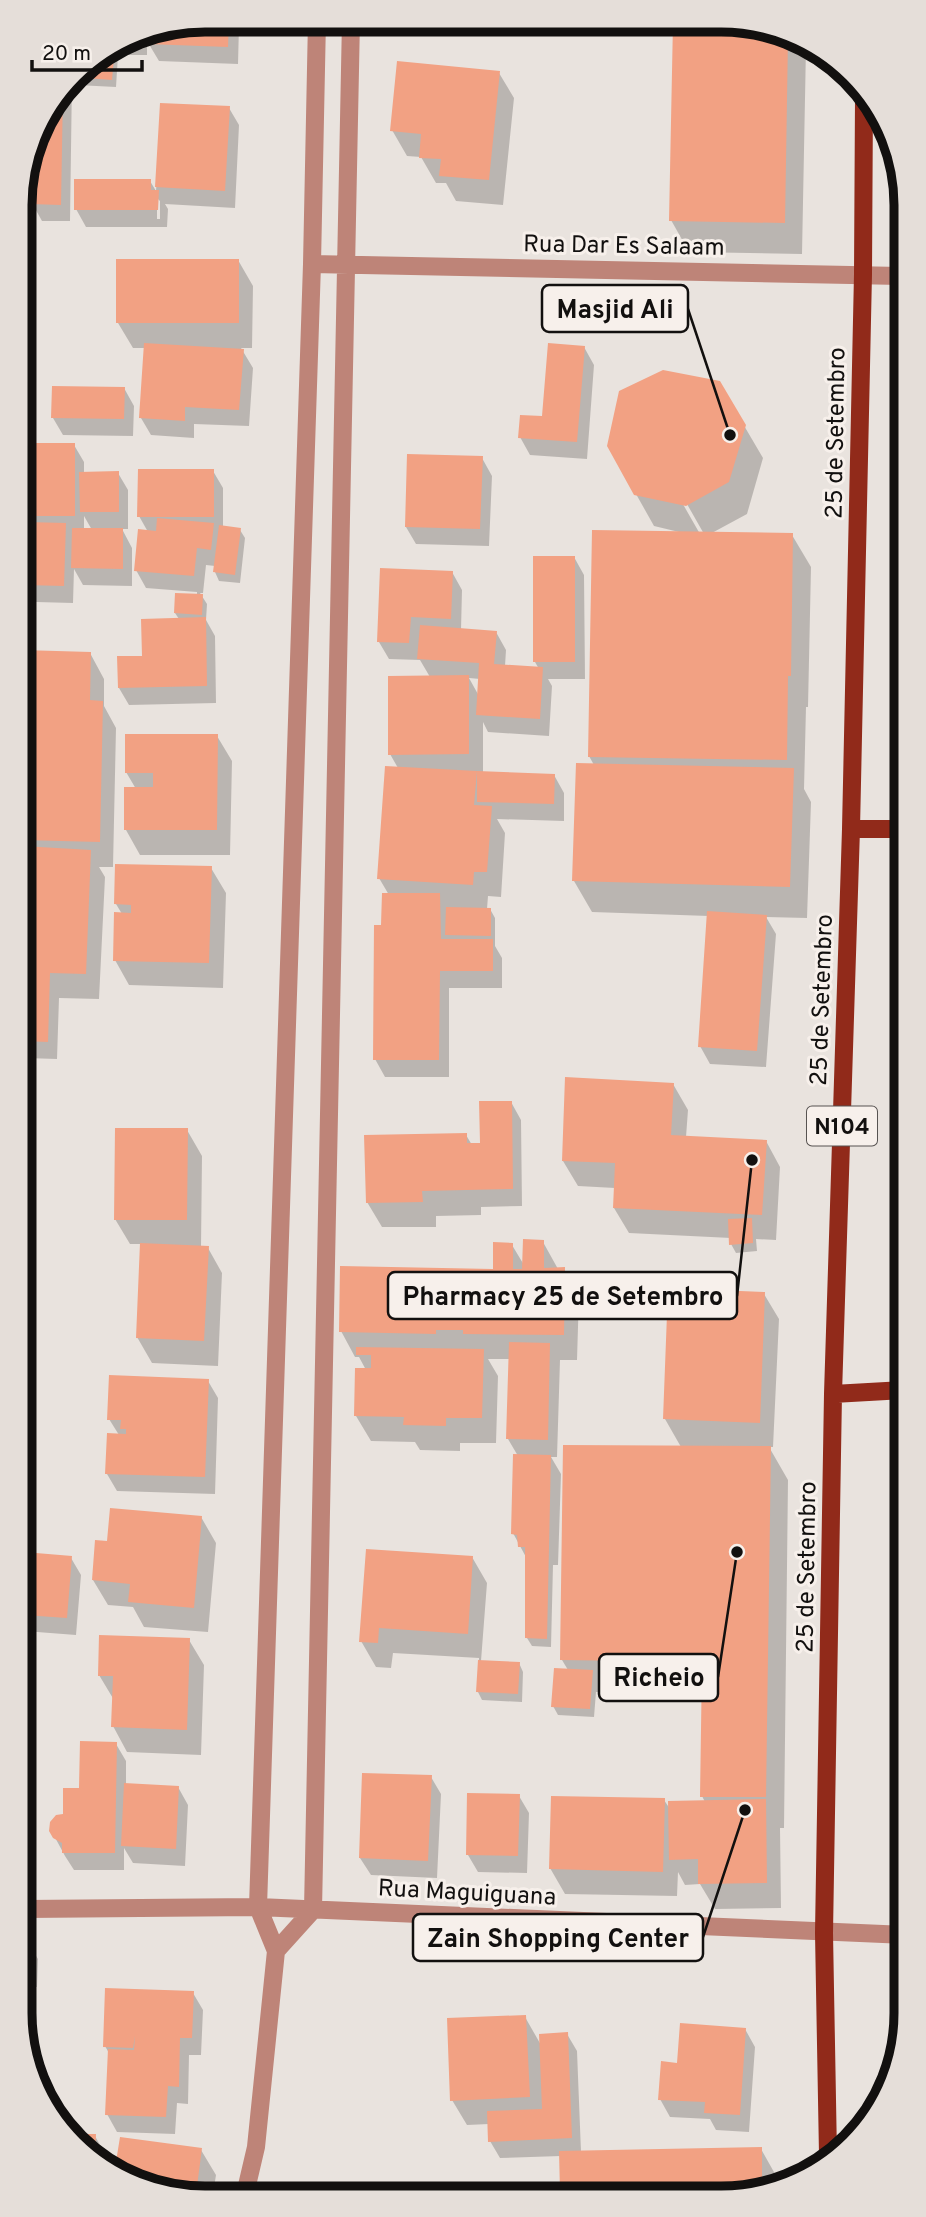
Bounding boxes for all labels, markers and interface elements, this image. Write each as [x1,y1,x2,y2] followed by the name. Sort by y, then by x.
[32,28,142,72] scale bar
[42,41,91,68] text: 20 m
[523,230,725,264] street label: Rua Dar Es Salaam
[542,285,688,332] callout: Masjid Ali
[556,295,674,328] text: Masjid Ali
[821,347,853,519] street label: 25 de Setembro
[805,914,841,1086] street label: 25 de Setembro
[807,1106,877,1146] road number: N104
[388,1272,737,1319] callout: Pharmacy 25 de Setembro
[403,1282,723,1315] text: Pharmacy 25 de Setembro
[792,1481,824,1653] street label: 25 de Setembro
[599,1654,718,1701] callout: Richeio
[613,1663,705,1696] text: Richeio
[377,1874,557,1914] street label: Rua Maguiguana
[413,1914,703,1961] callout: Zain Shopping Center
[427,1924,689,1957] text: Zain Shopping Center

